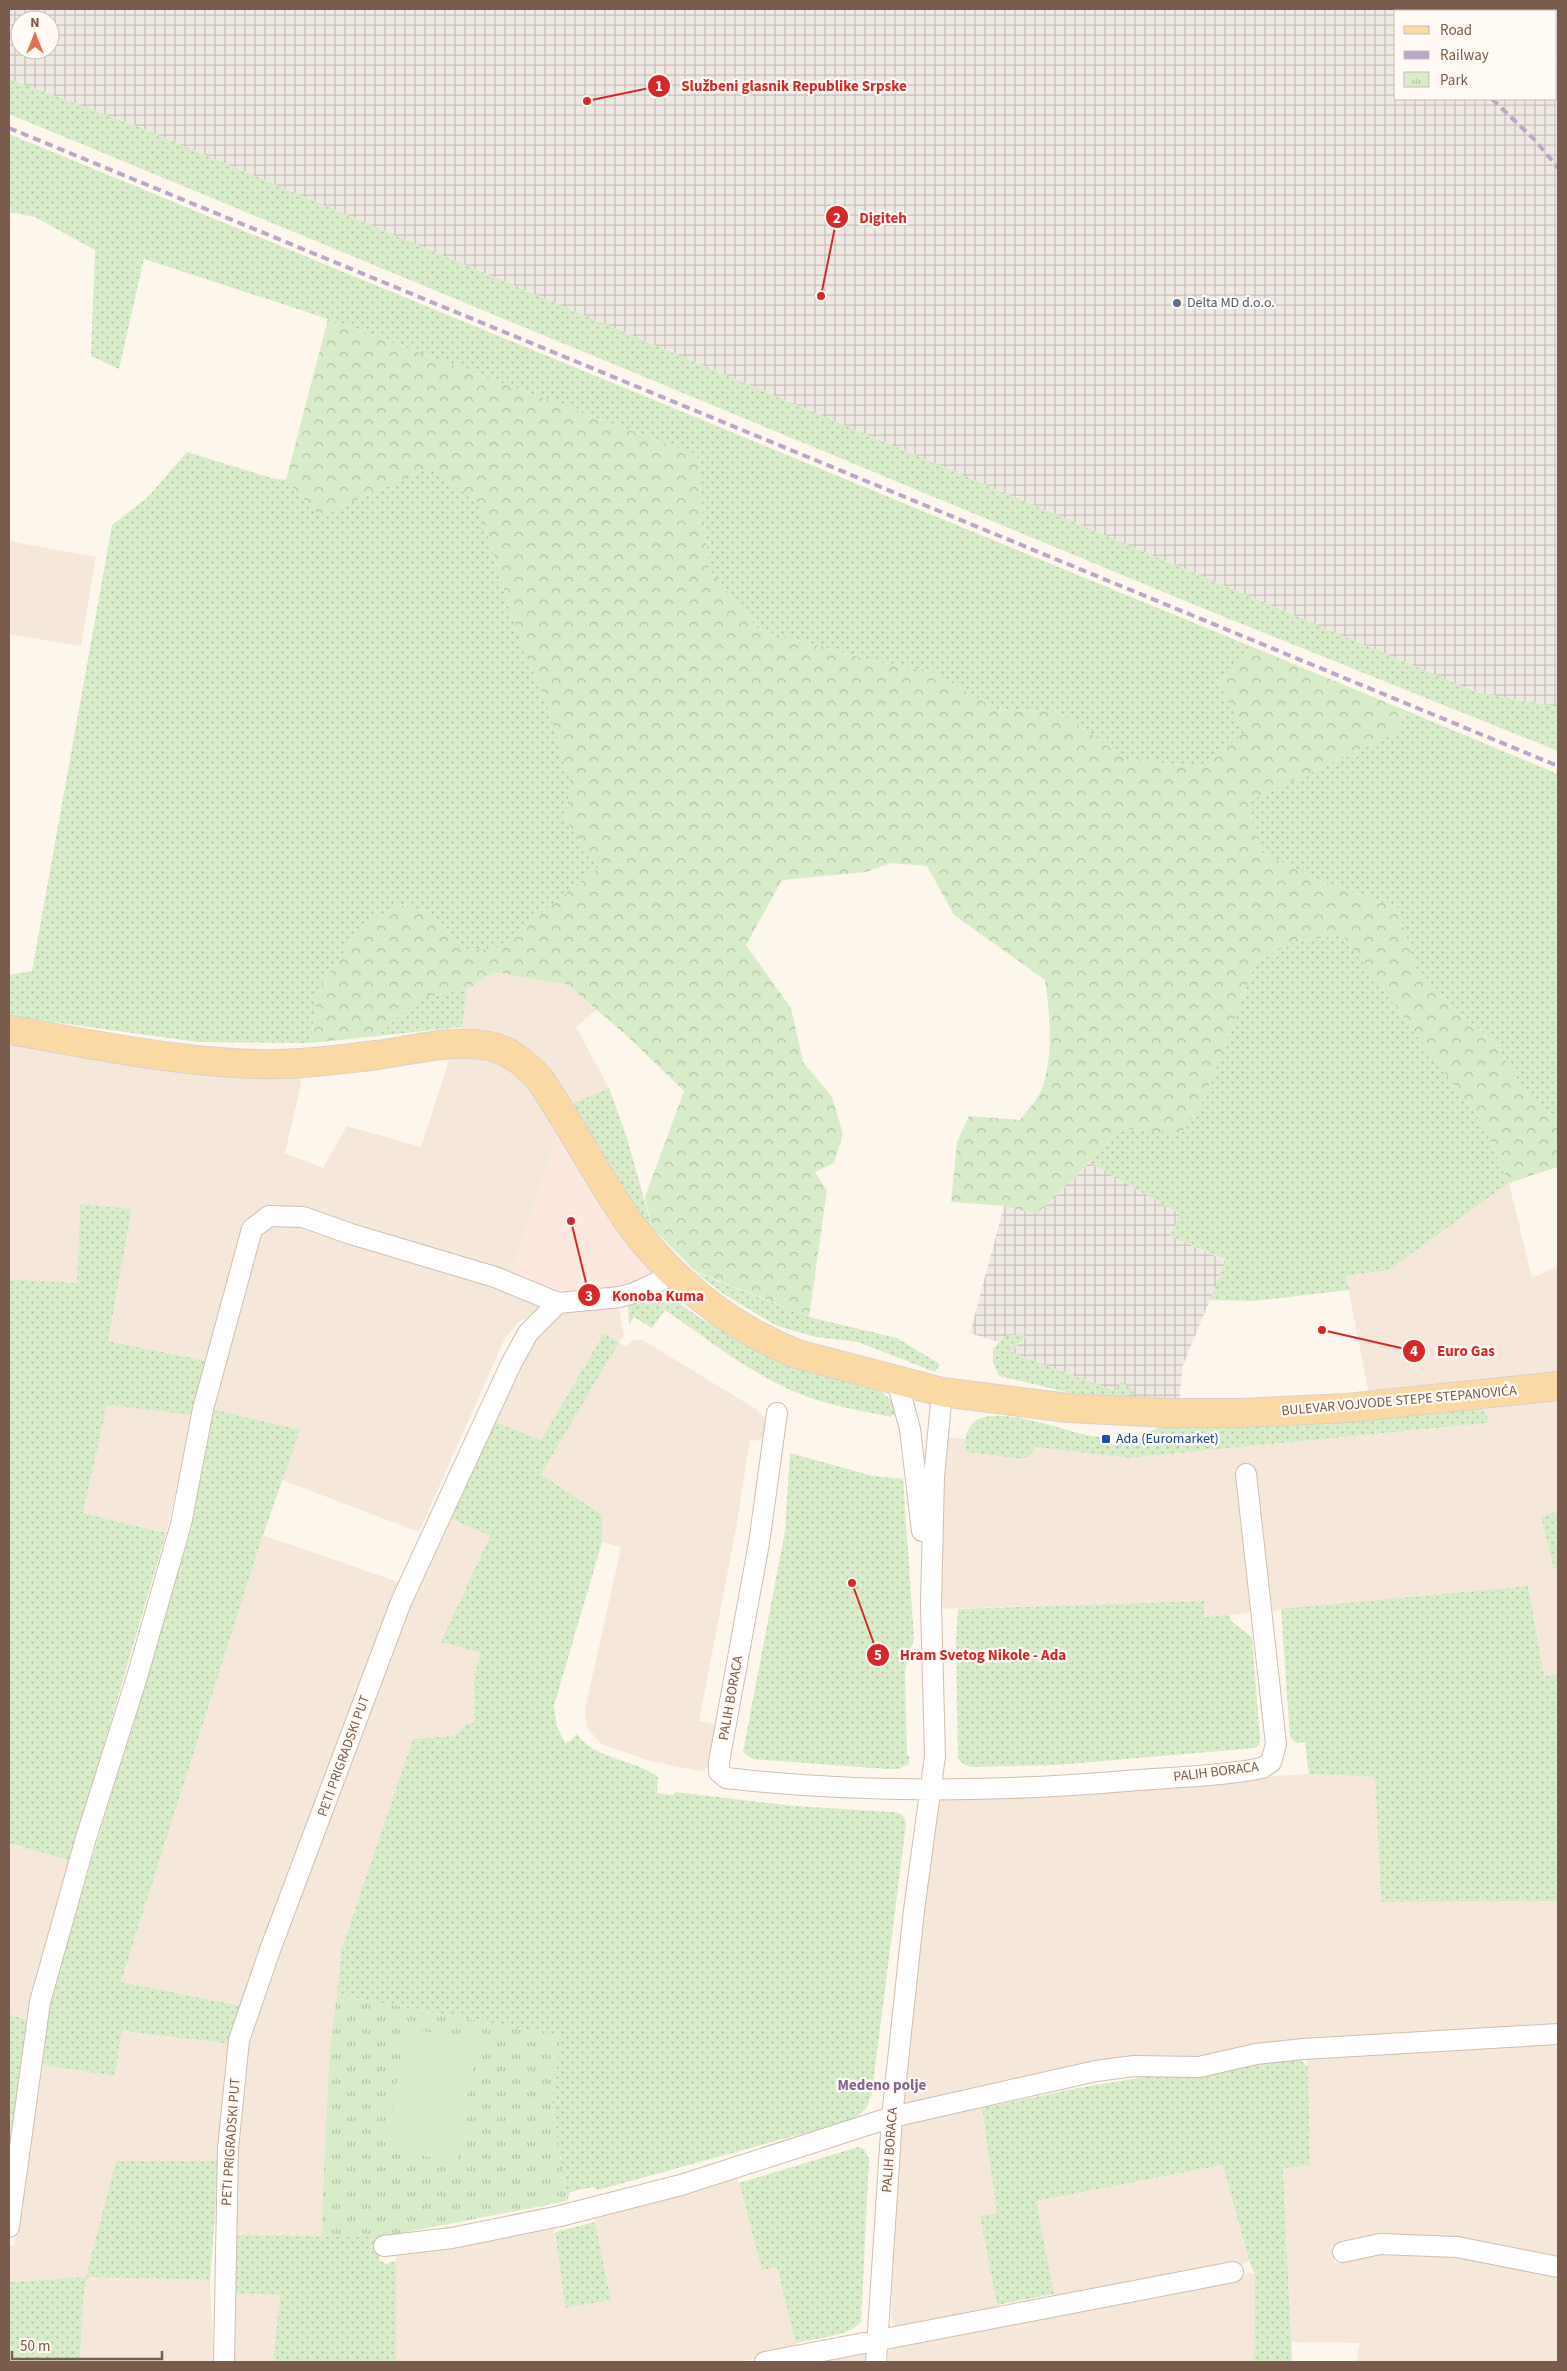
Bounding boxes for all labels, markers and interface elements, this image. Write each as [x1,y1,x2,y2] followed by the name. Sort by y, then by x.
[10,10,60,60] north arrow
[1394,10,1557,100] legend
[30,13,40,33] text: N
[1440,20,1472,41] text: Road
[1440,45,1489,66] text: Railway
[1440,70,1469,91] text: Park
[647,71,917,101] callout: Službeni glasnik Republike Srpske
[655,76,663,97] text: 1
[681,76,907,97] text: Službeni glasnik Republike Srpske
[825,202,917,232] callout: Digiteh
[833,208,841,229] text: 2
[859,208,907,229] text: Digiteh
[1187,293,1275,313] place label: Delta MD d.o.o.
[1171,297,1183,309] marker: Delta MD d.o.o.
[577,1280,713,1310] callout: Konoba Kuma
[585,1286,593,1307] text: 3
[612,1286,704,1307] text: Konoba Kuma
[1402,1336,1505,1366] callout: Euro Gas
[1410,1341,1418,1362] text: 4
[1437,1341,1495,1362] text: Euro Gas
[1280,1381,1518,1421] street label: BULEVAR VOJVODE STEPE STEPANOVIĆA
[1116,1429,1219,1449] place label: Ada (Euromarket)
[1100,1433,1112,1445] marker: Ada (Euromarket)
[865,1640,1076,1670] callout: Hram Svetog Nikole - Ada
[874,1645,882,1666] text: 5
[900,1645,1066,1666] text: Hram Svetog Nikole - Ada
[714,1654,748,1742] street label: PALIH BORACA
[313,1692,375,1820] street label: PETI PRIGRADSKI PUT
[1172,1757,1260,1787] street label: PALIH BORACA
[838,2075,927,2096] district label: Medeno polje
[217,2077,245,2207] street label: PETI PRIGRADSKI PUT
[877,2106,903,2193] street label: PALIH BORACA
[12,2328,162,2360] scale bar
[20,2336,50,2357] text: 50 m

